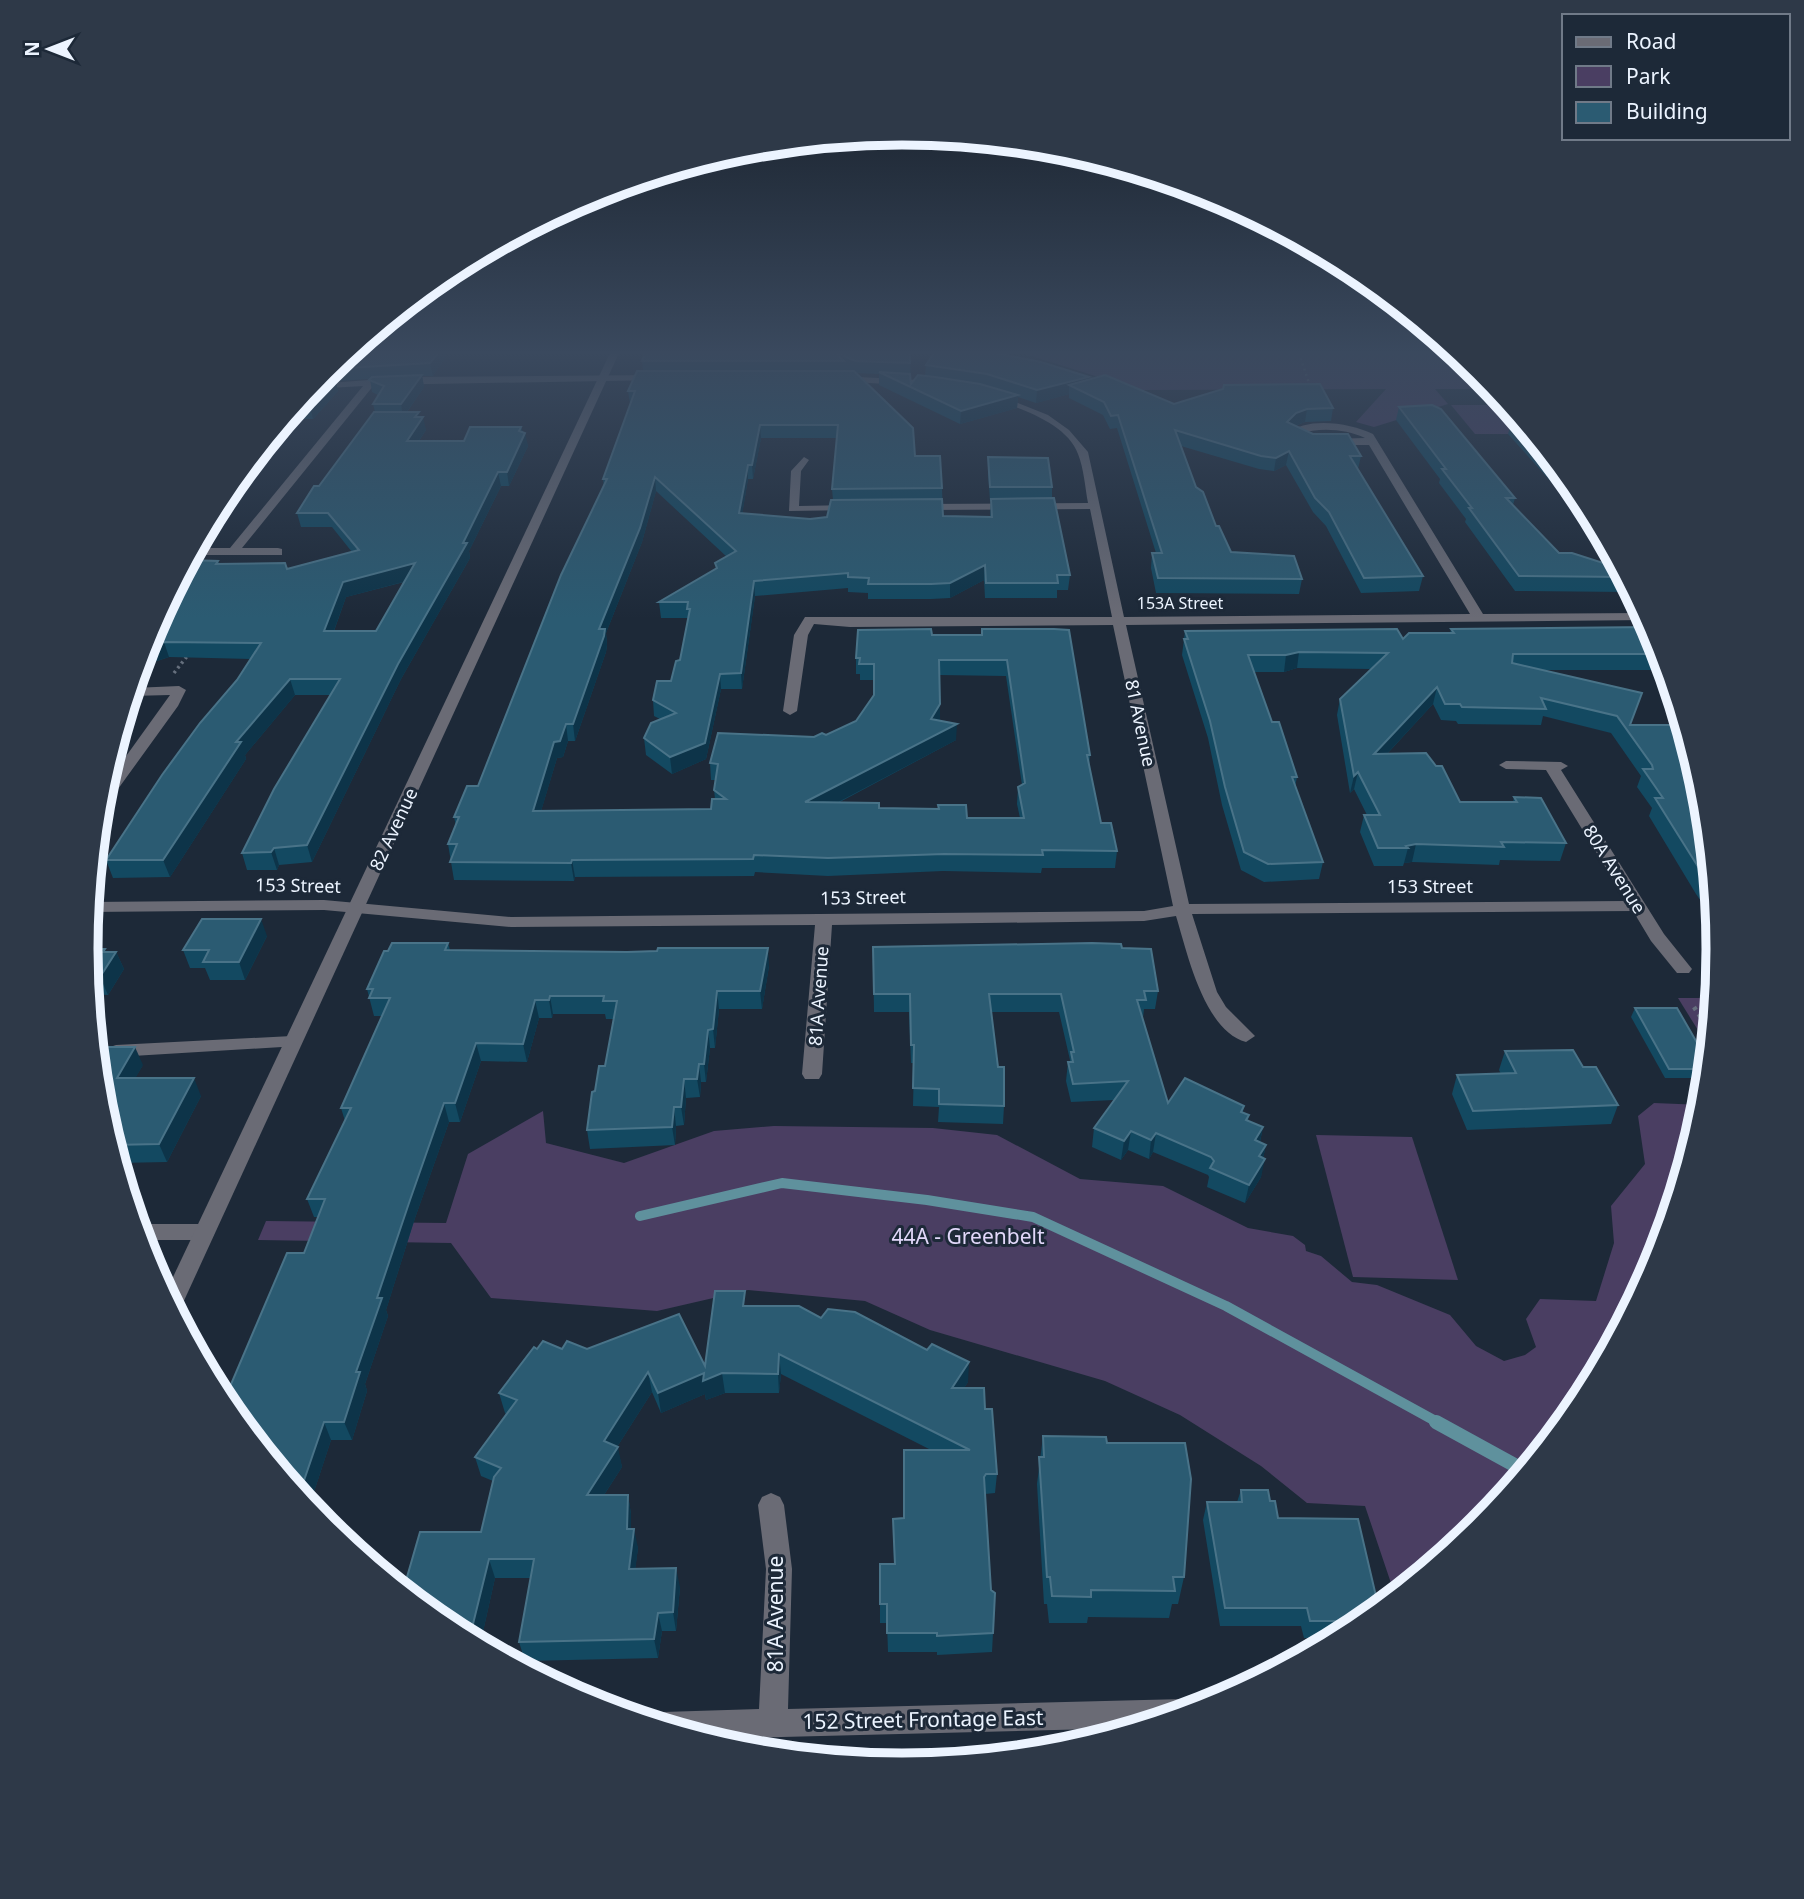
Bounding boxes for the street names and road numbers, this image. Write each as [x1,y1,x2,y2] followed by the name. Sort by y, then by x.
[1137,592,1223,614] street label: 153A Street
[1120,677,1162,769] street label: 81 Avenue
[363,784,423,874] street label: 82 Avenue
[1578,820,1652,918] street label: 80A Avenue
[255,872,342,898] street label: 153 Street
[1387,874,1473,898] street label: 153 Street
[820,884,907,910] street label: 153 Street
[803,945,833,1047] street label: 81A Avenue
[761,1556,789,1672] street label: 81A Avenue
[802,1703,1044,1735] street label: 152 Street Frontage East

